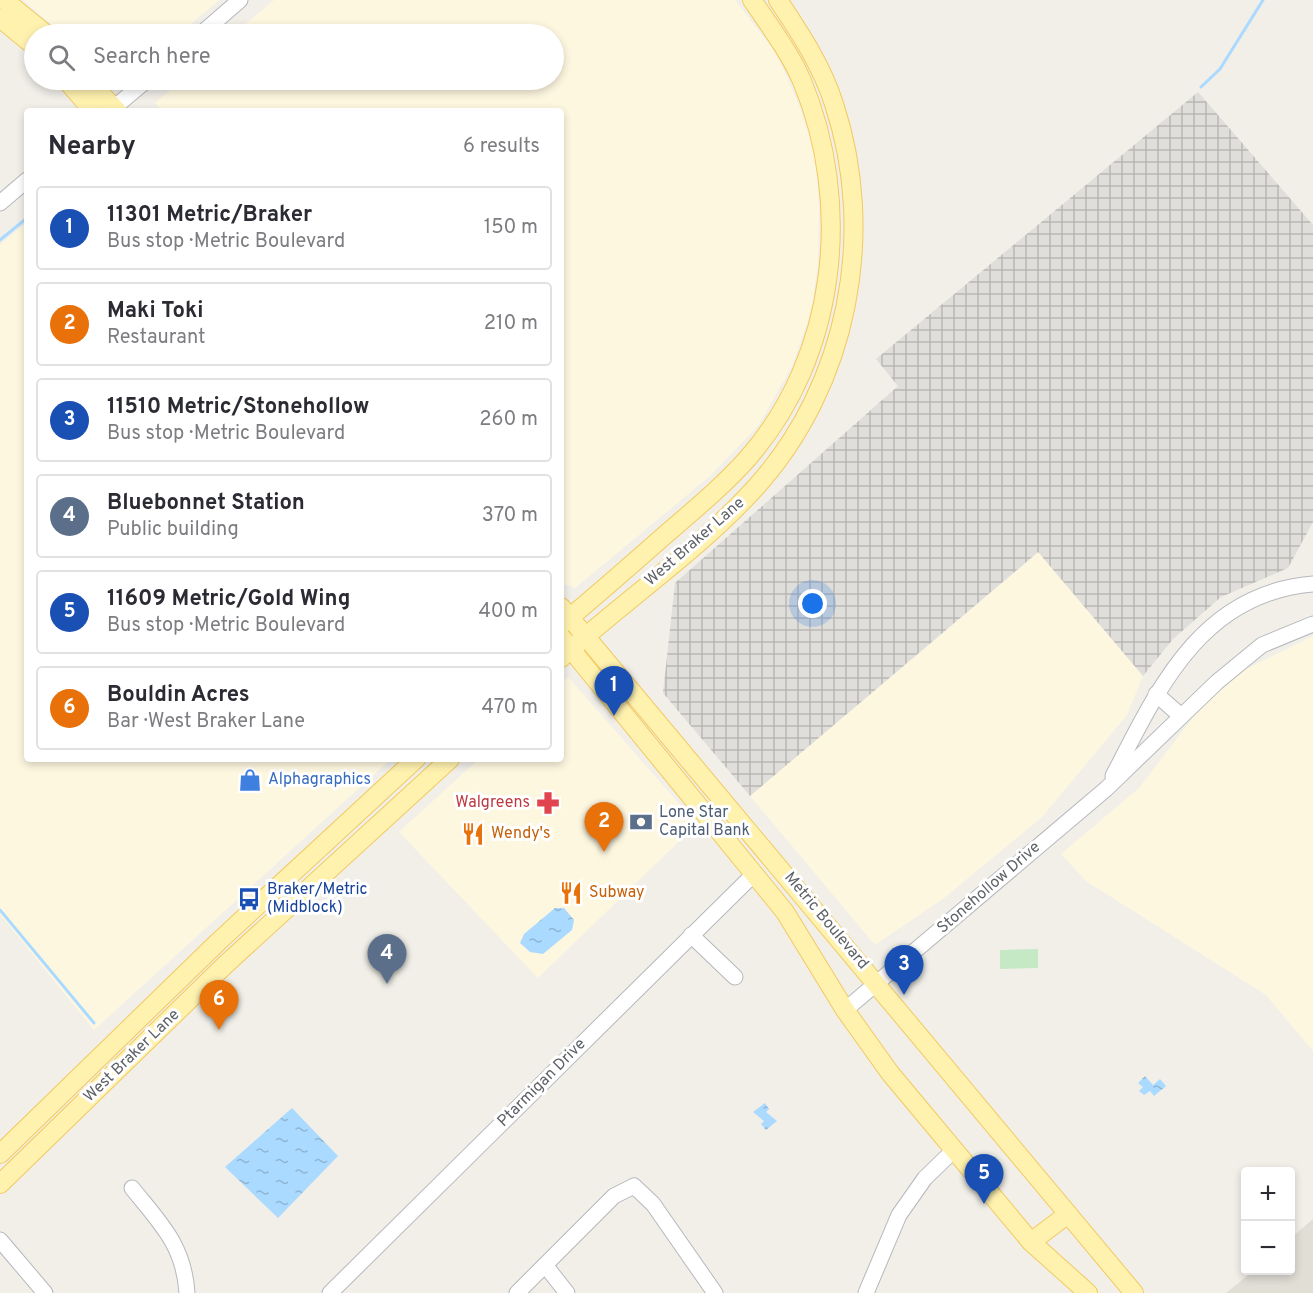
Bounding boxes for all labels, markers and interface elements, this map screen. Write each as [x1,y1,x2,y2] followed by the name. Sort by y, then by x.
[24,24,564,90] search box
[45,41,78,74] icon: search
[93,44,211,71] text: Search here
[48,131,136,164] text: Nearby
[463,134,540,160] text: 6 results
[107,202,312,229] text: 11301 Metric/Braker
[66,215,74,241] text: 1
[484,215,538,241] text: 150 m
[107,229,345,255] text: Bus stop · Metric Boulevard
[107,298,203,325] text: Maki Toki
[63,311,76,337] text: 2
[484,311,538,337] text: 210 m
[107,325,206,351] text: Restaurant
[107,394,370,421] text: 11510 Metric/Stonehollow
[64,407,76,433] text: 3
[479,407,538,433] text: 260 m
[107,421,345,447] text: Bus stop · Metric Boulevard
[107,490,305,517] text: Bluebonnet Station
[641,493,749,591] street label: West Braker Lane
[63,503,76,529] text: 4
[482,503,538,529] text: 370 m
[107,517,239,543] text: Public building
[107,586,350,613] text: 11609 Metric/Gold Wing
[798,589,827,618] your location
[63,599,76,625] text: 5
[478,599,538,625] text: 400 m
[107,613,345,639] text: Bus stop · Metric Boulevard
[594,666,634,716] pin: 1
[107,682,250,709] text: Bouldin Acres
[63,695,76,721] text: 6
[481,695,538,721] text: 470 m
[107,709,305,735] text: Bar · West Braker Lane
[237,767,263,793] shop icon: Alphagraphics
[268,770,371,790] place label: Alphagraphics
[535,790,561,816] pharmacy icon: Walgreens
[455,793,530,813] place label: Walgreens
[584,802,624,852] pin: 2
[659,803,750,841] place label: Lone Star Capital Bank
[628,809,654,835] bank icon: Lone Star Capital Bank
[460,821,486,847] restaurant icon: Wendy's
[491,824,551,844] place label: Wendy's
[933,838,1045,938] street label: Stonehollow Drive
[779,868,873,974] street label: Metric Boulevard
[267,880,368,918] place label: Braker/Metric (Midblock)
[558,880,584,906] restaurant icon: Subway
[589,883,645,903] place label: Subway
[236,886,262,912] bus stop icon: Braker/Metric (Midblock)
[368,934,406,984] pin: 4
[884,946,924,995] pin: 3
[200,980,238,1030] pin: 6
[80,1005,184,1107] street label: West Braker Lane
[494,1035,590,1131] street label: Ptarmigan Drive
[964,1154,1004,1204] pin: 5
[1241,1167,1295,1275] map controls
[1241,1167,1295,1221] button: +
[1241,1221,1295,1275] button: −

